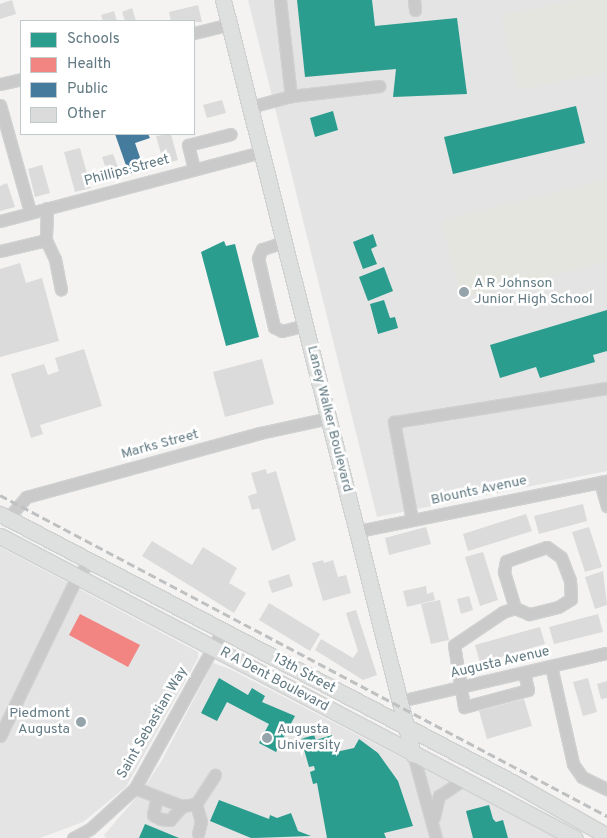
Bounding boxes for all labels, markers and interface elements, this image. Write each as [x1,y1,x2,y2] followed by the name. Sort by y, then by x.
[20,20,195,135] legend
[67,30,120,49] text: Schools
[67,55,111,74] text: Health
[67,80,108,99] text: Public
[67,105,106,124] text: Other
[83,152,171,190] street label: Phillips Street
[474,276,593,308] place label: A R Johnson Junior High School
[458,286,470,298] marker: A R Johnson Junior High School
[303,344,355,494] street label: Laney Walker Boulevard
[120,427,200,463] street label: Marks Street
[429,473,529,509] street label: Blounts Avenue
[448,643,552,683] street label: Augusta Avenue
[216,644,332,716] street label: R A Dent Boulevard
[270,651,338,697] street label: 13th Street
[114,664,192,782] street label: Saint Sebastian Way
[9,706,70,739] place label: Piedmont Augusta
[74,715,88,729] marker: Piedmont Augusta
[277,722,341,754] place label: Augusta University
[261,732,273,744] marker: Augusta University

